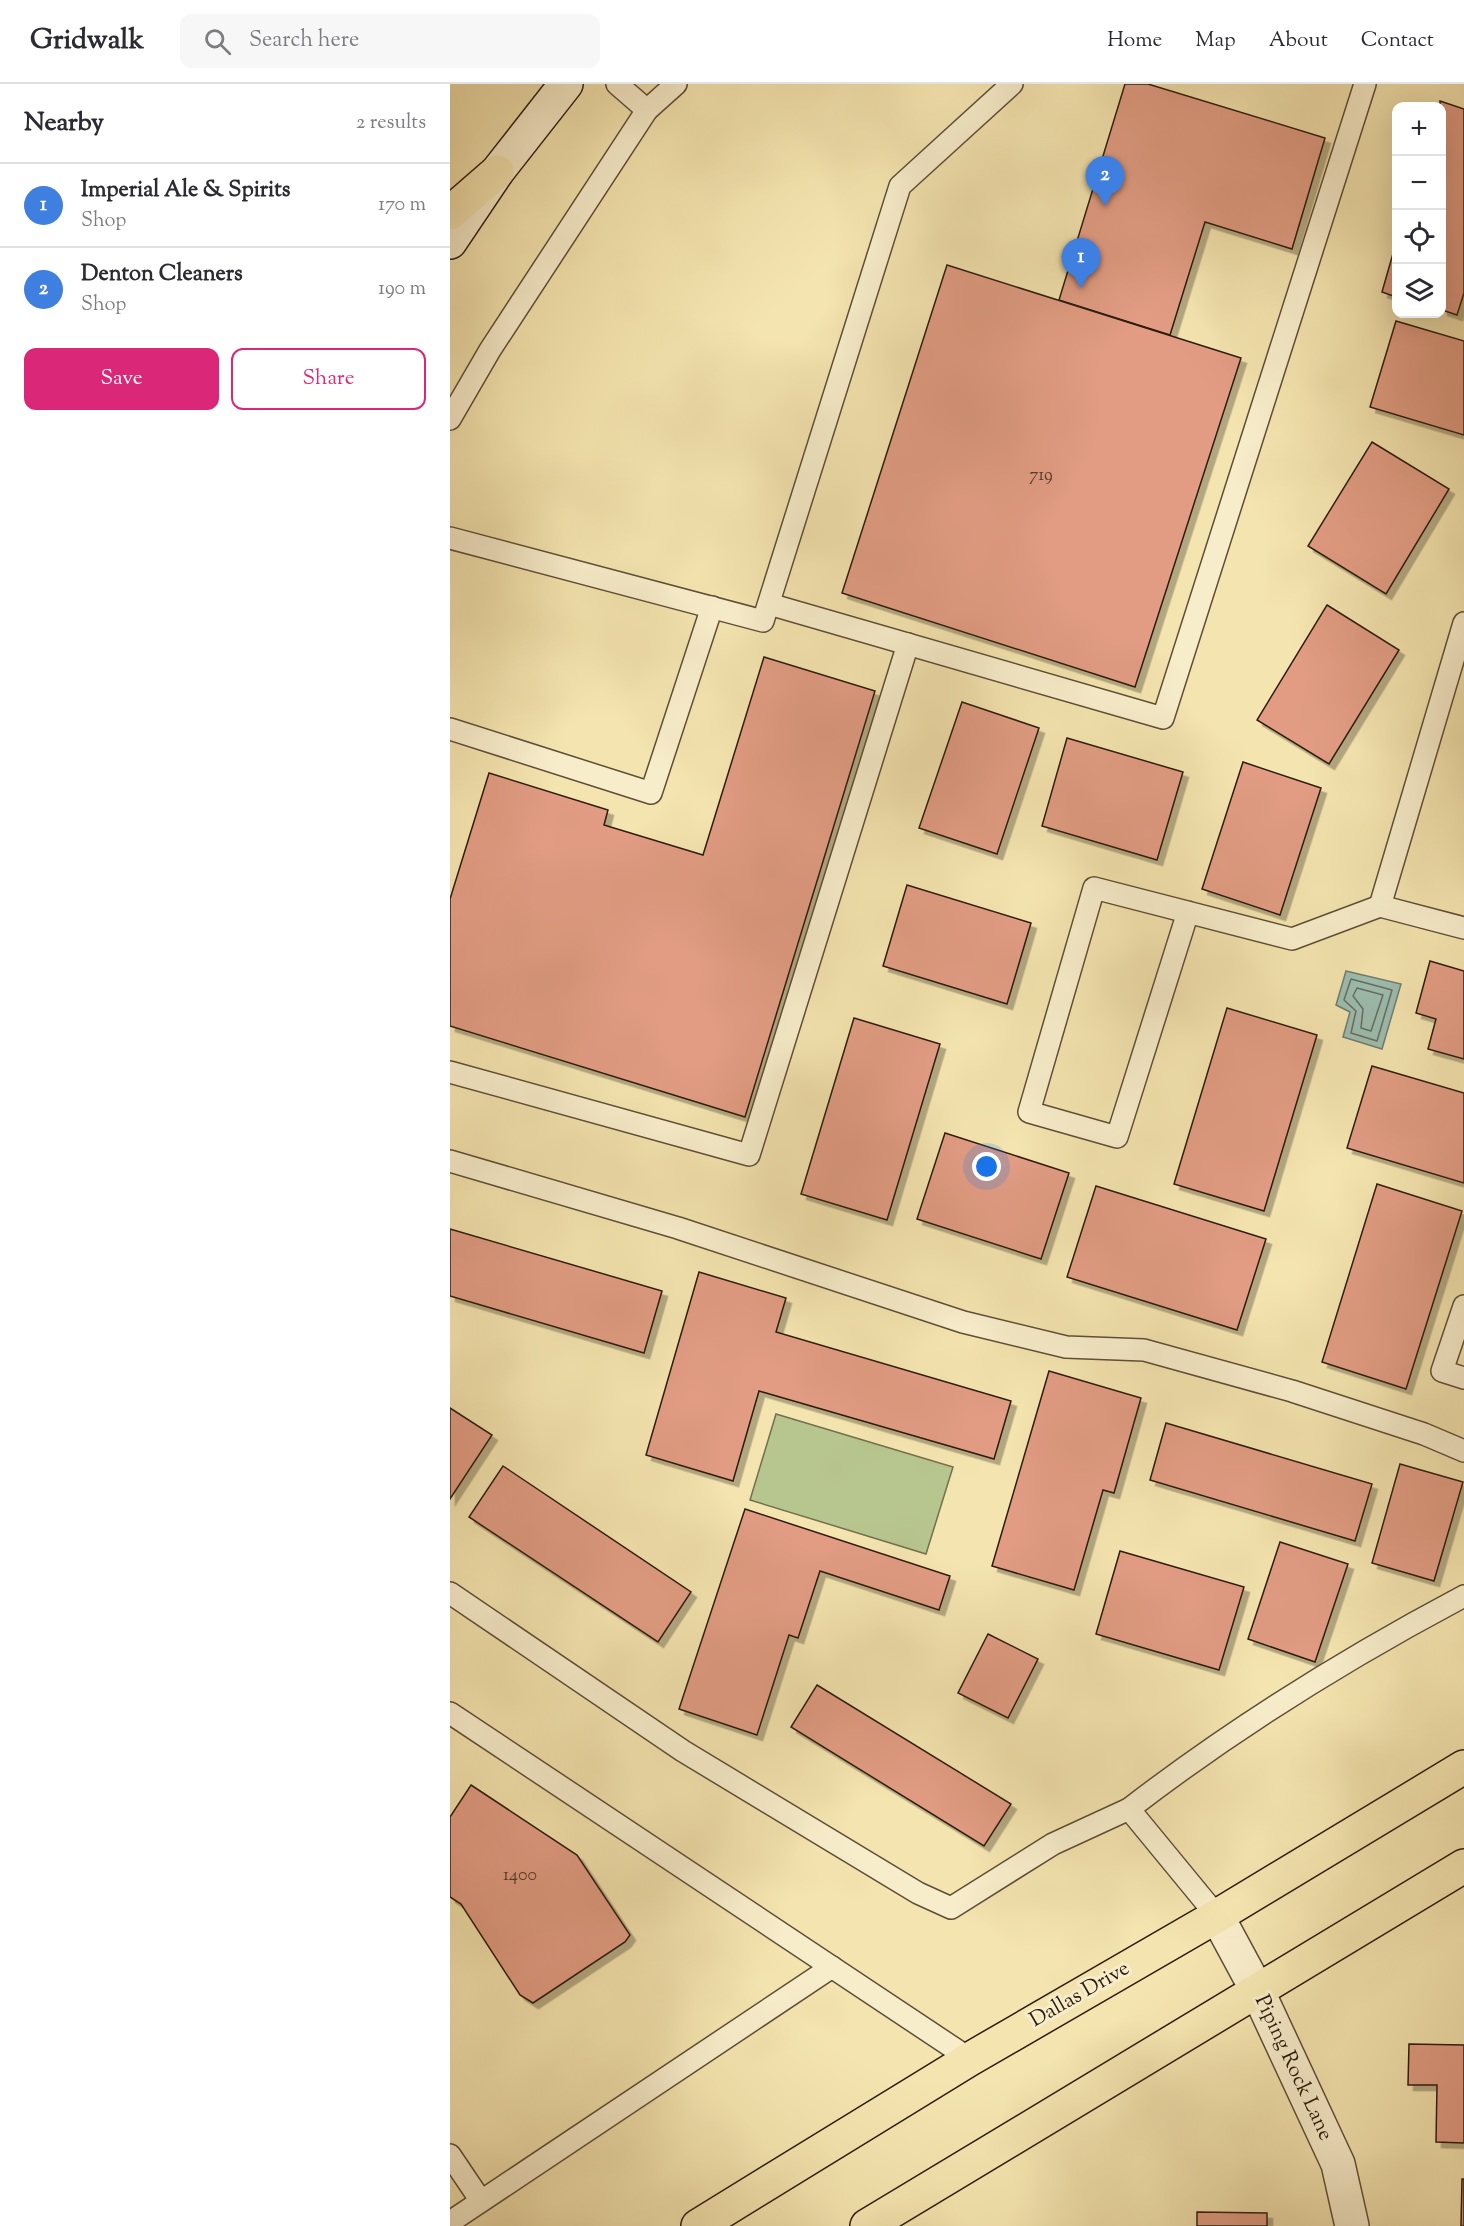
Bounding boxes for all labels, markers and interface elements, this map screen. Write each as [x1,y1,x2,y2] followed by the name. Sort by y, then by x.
[180,14,600,68] search box
[30,21,144,61] text: Gridwalk
[201,25,234,58] icon: search
[249,25,359,57] text: Search here
[1107,26,1162,56] text: Home
[1195,26,1236,56] text: Map
[1269,26,1328,56] text: About
[1361,26,1434,56] text: Contact
[1392,102,1446,318] map controls
[1392,102,1446,156] button: +
[24,105,104,142] text: Nearby
[356,109,426,138] text: 2 results
[1086,156,1124,206] pin: 2
[1392,156,1446,210] button: −
[81,175,290,207] text: Imperial Ale & Spirits
[40,191,47,220] text: 1
[378,191,426,220] text: 170 m
[81,207,126,236] text: Shop
[1392,210,1446,264] button: locate
[1062,238,1100,288] pin: 1
[81,259,243,291] text: Denton Cleaners
[1392,264,1446,318] button: layers
[39,275,48,304] text: 2
[378,275,426,304] text: 190 m
[81,291,126,320] text: Shop
[24,348,219,410] button: Save
[231,348,426,410] button: Share
[1029,463,1053,489] house number: 719
[972,1152,1001,1181] your location
[503,1863,537,1889] house number: 1400
[1024,1954,1136,2036] street label: Dallas Drive
[1246,1990,1340,2146] street label: Piping Rock Lane

